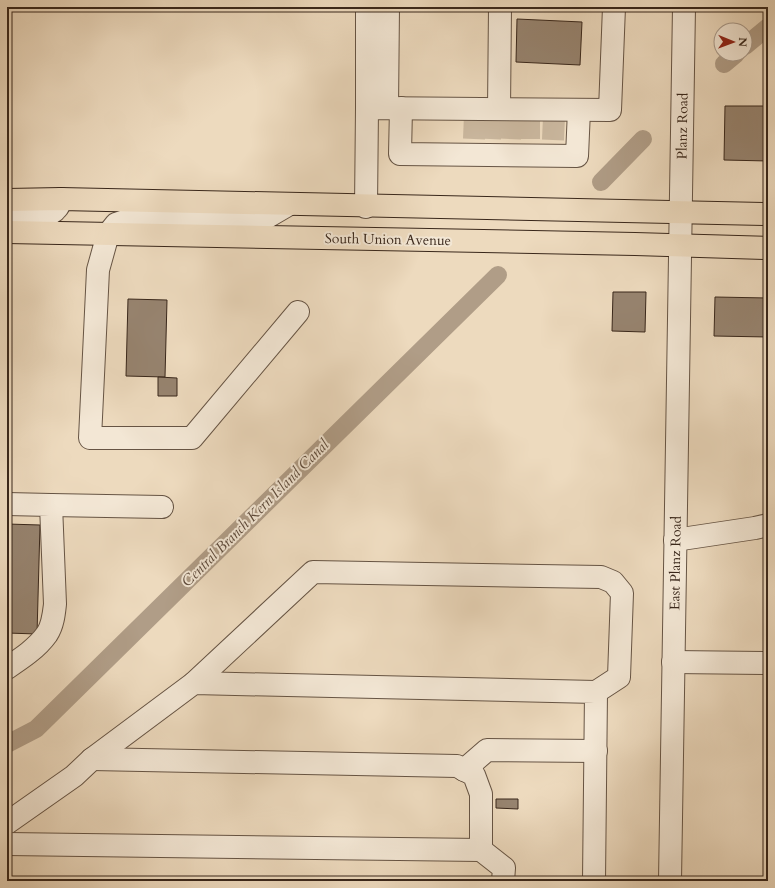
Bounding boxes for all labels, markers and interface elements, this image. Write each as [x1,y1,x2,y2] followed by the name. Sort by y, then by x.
[713,22,753,62] north arrow
[735,37,750,48] text: N
[672,92,693,159] street label: Planz Road
[325,229,451,250] street label: South Union Avenue
[177,434,334,591] water label: Central Branch Kern Island Canal
[665,515,686,610] street label: East Planz Road

